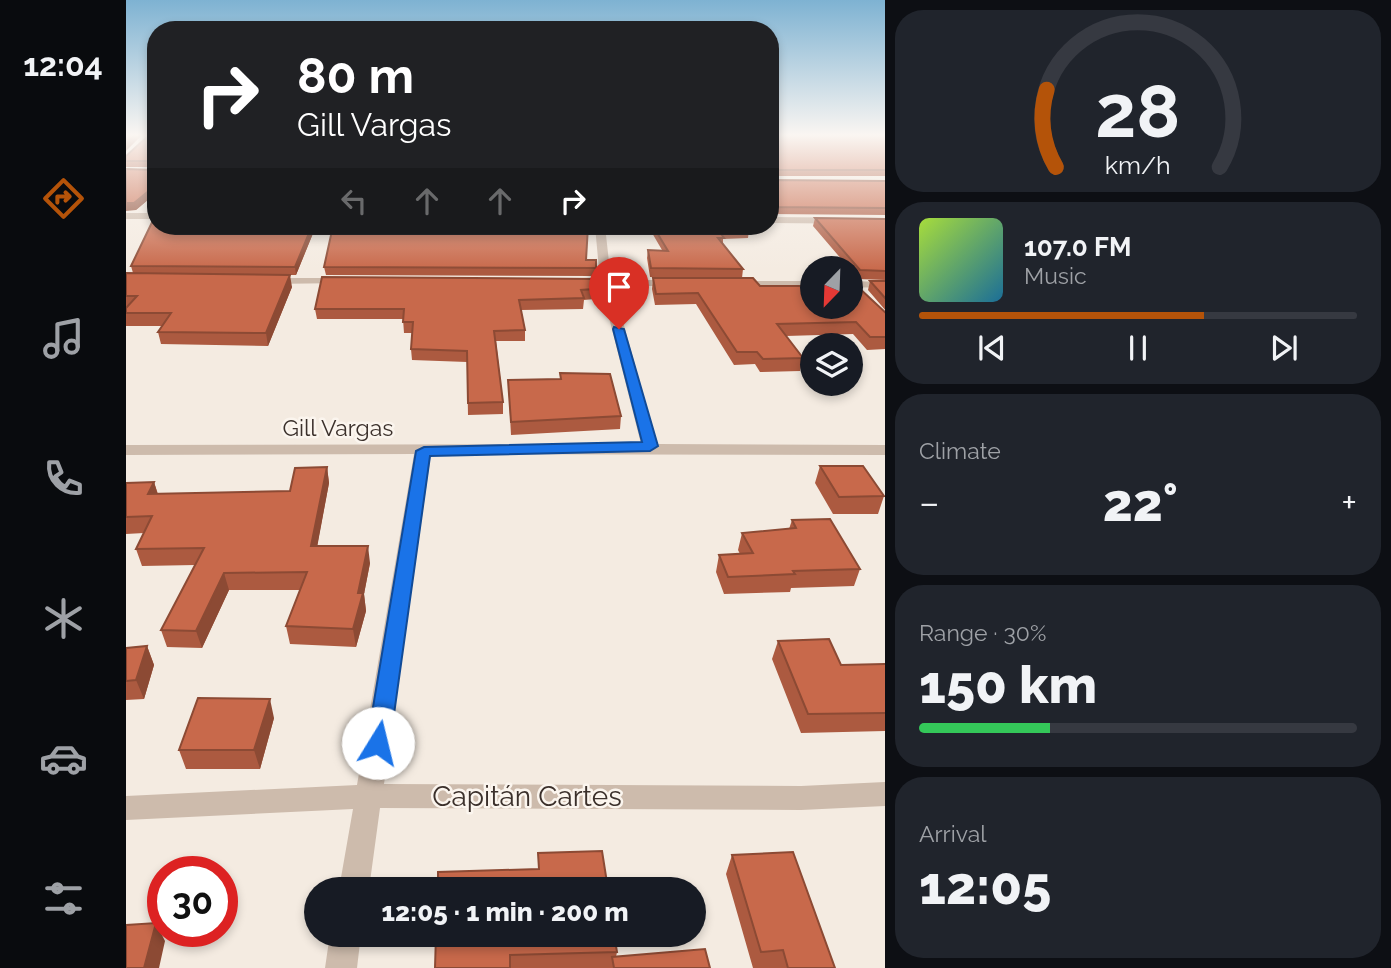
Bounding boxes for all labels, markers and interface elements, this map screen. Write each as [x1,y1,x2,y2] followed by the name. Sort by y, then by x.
[23,46,103,83] text: 12:04
[297,47,414,104] text: 80 m
[182,49,273,140] icon: right
[1095,69,1181,154] text: 28
[297,106,451,143] text: Gill Vargas
[1105,150,1171,180] text: km/h
[39,174,88,223] icon: directions
[335,182,373,220] icon: left
[408,182,446,220] icon: ahead
[481,182,519,220] icon: ahead
[554,182,592,220] icon: right
[1024,232,1131,262] text: 107.0 FM
[800,256,863,318] north arrow
[800,256,863,396] map controls
[589,257,649,329] pin
[1024,262,1087,289] text: Music
[600,268,638,306] icon: arrive
[39,314,88,363] icon: music
[973,329,1011,367] icon: previous
[1119,329,1157,367] icon: pause
[1265,329,1303,367] icon: next
[800,333,863,396] button: layers
[283,414,393,441] street label: Gill Vargas
[919,437,1001,464] text: Climate
[39,454,88,503] icon: phone
[1103,472,1178,533] text: 22°
[919,480,939,525] text: −
[1341,480,1357,525] text: +
[39,594,88,643] icon: climate
[919,619,1046,646] text: Range · 30%
[919,654,1097,715] text: 150 km
[341,706,415,780] position arrow
[39,734,88,783] icon: car
[432,780,622,813] street label: Capitán Cartes
[919,820,986,847] text: Arrival
[919,855,1051,916] text: 12:05
[147,856,238,947] speed limit sign: 30
[39,874,88,923] icon: filters
[382,897,628,927] text: 12:05 · 1 min · 200 m

